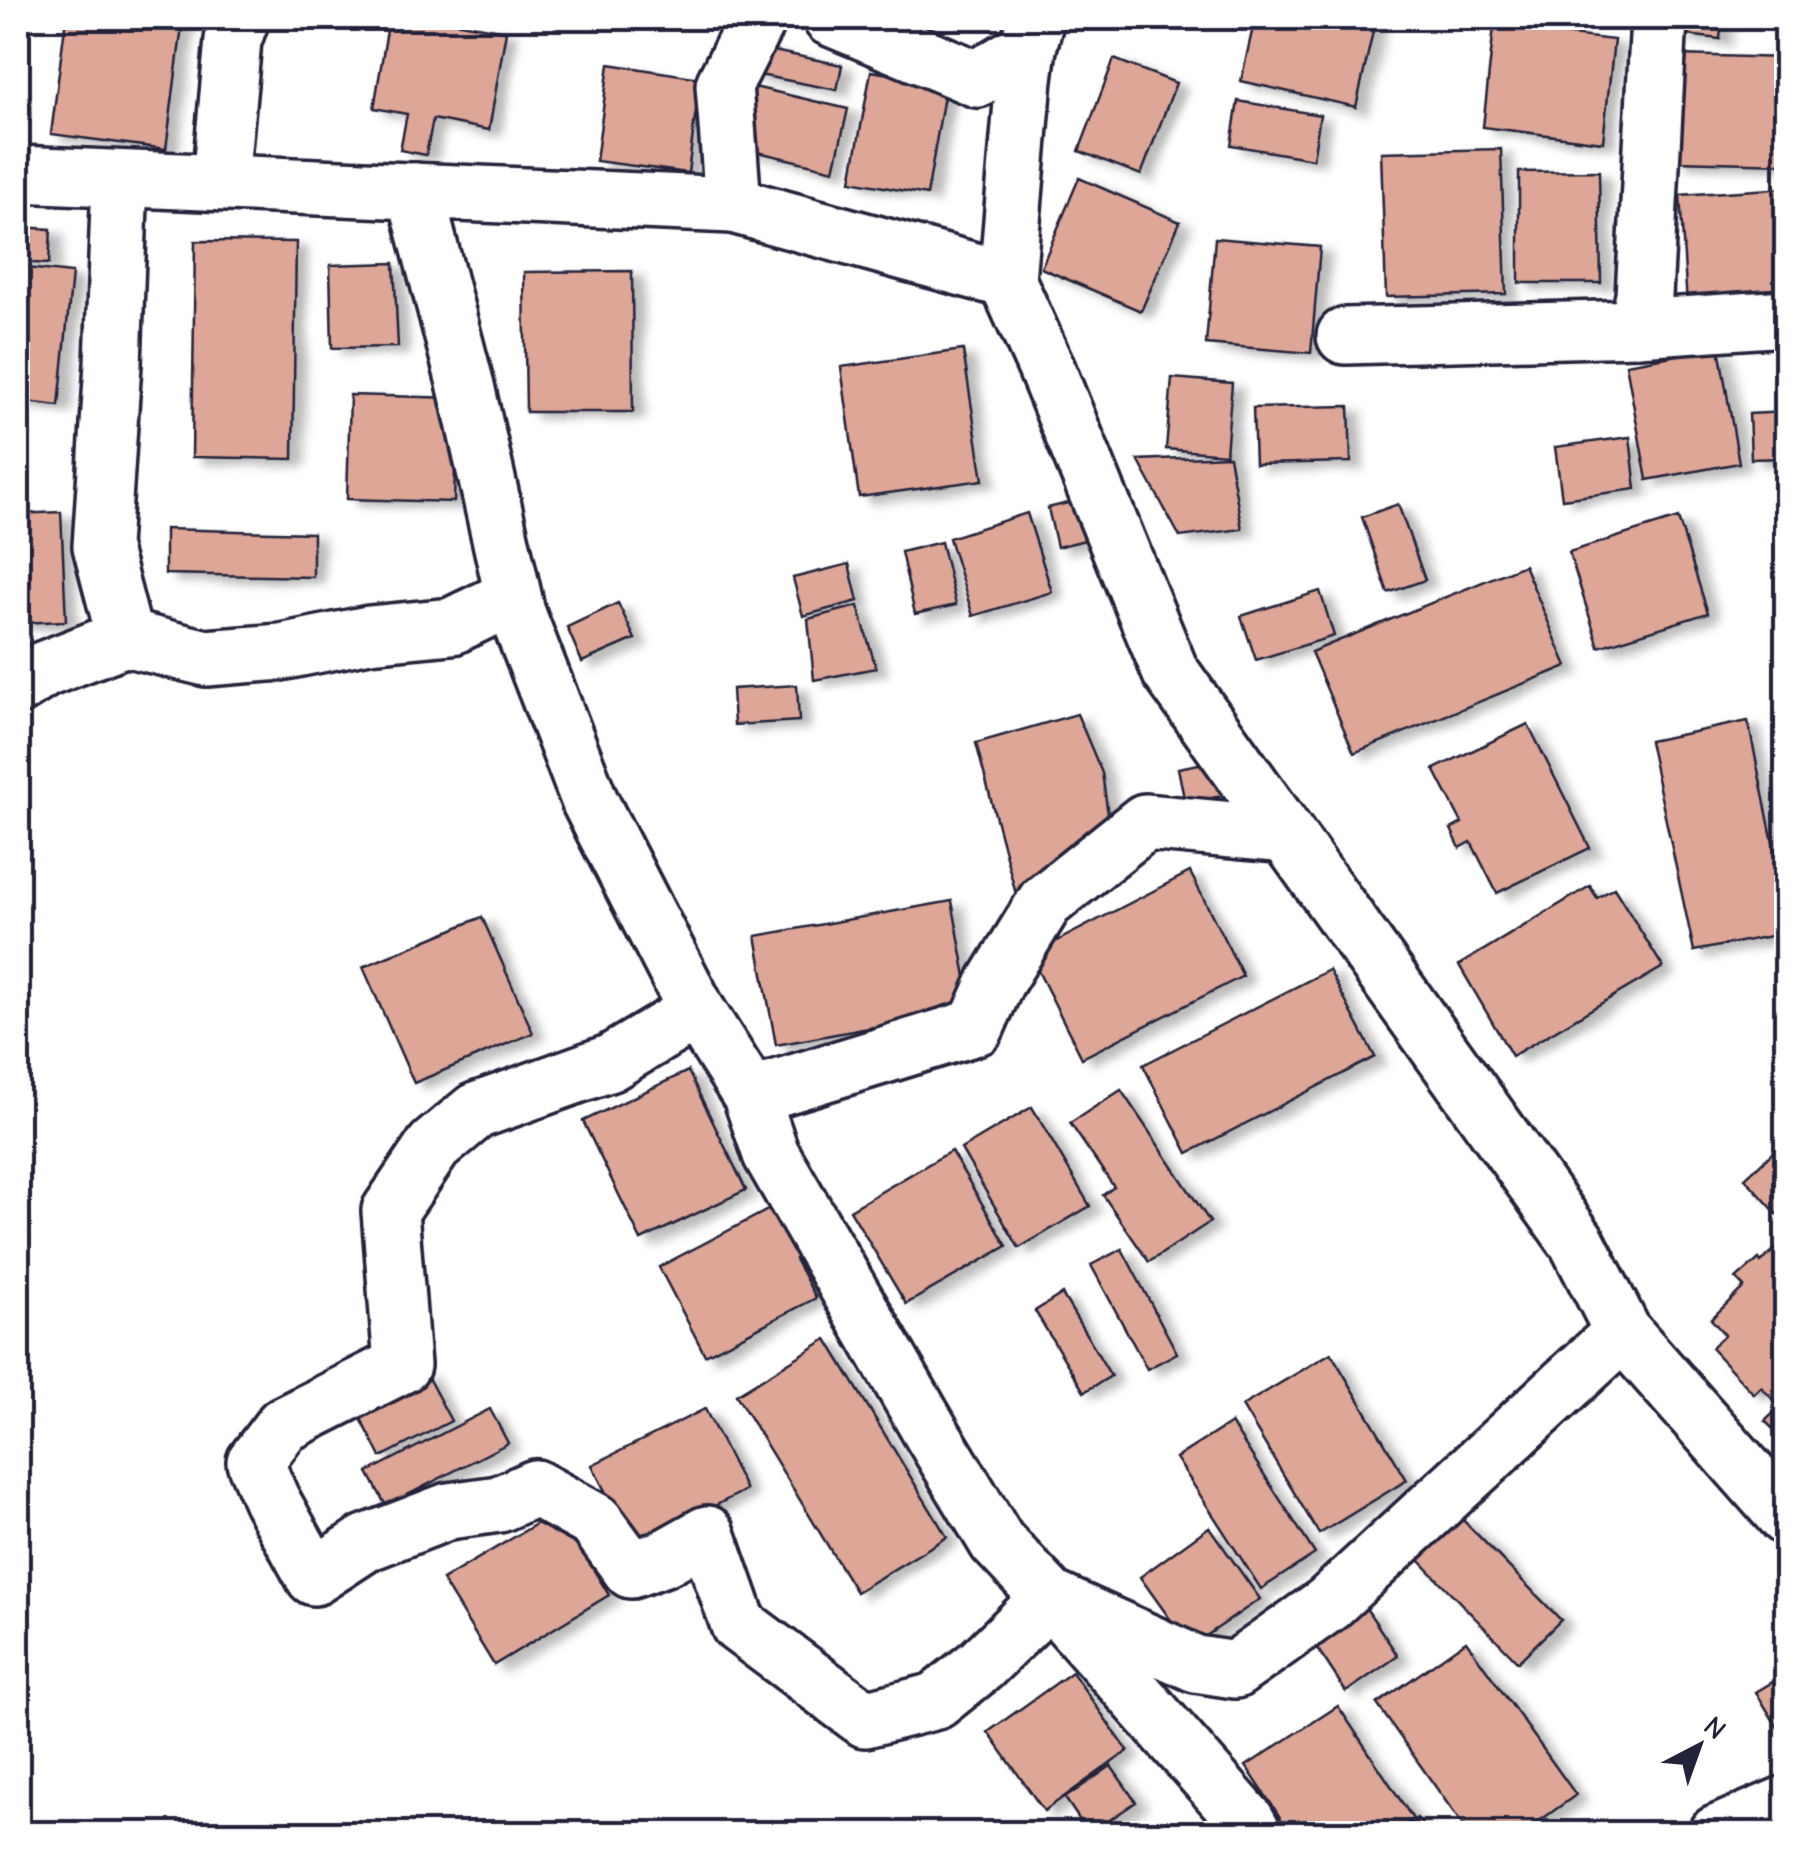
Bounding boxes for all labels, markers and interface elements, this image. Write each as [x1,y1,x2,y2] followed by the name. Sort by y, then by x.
[1649,1696,1749,1796] north arrow
[1697,1710,1732,1746] text: N

